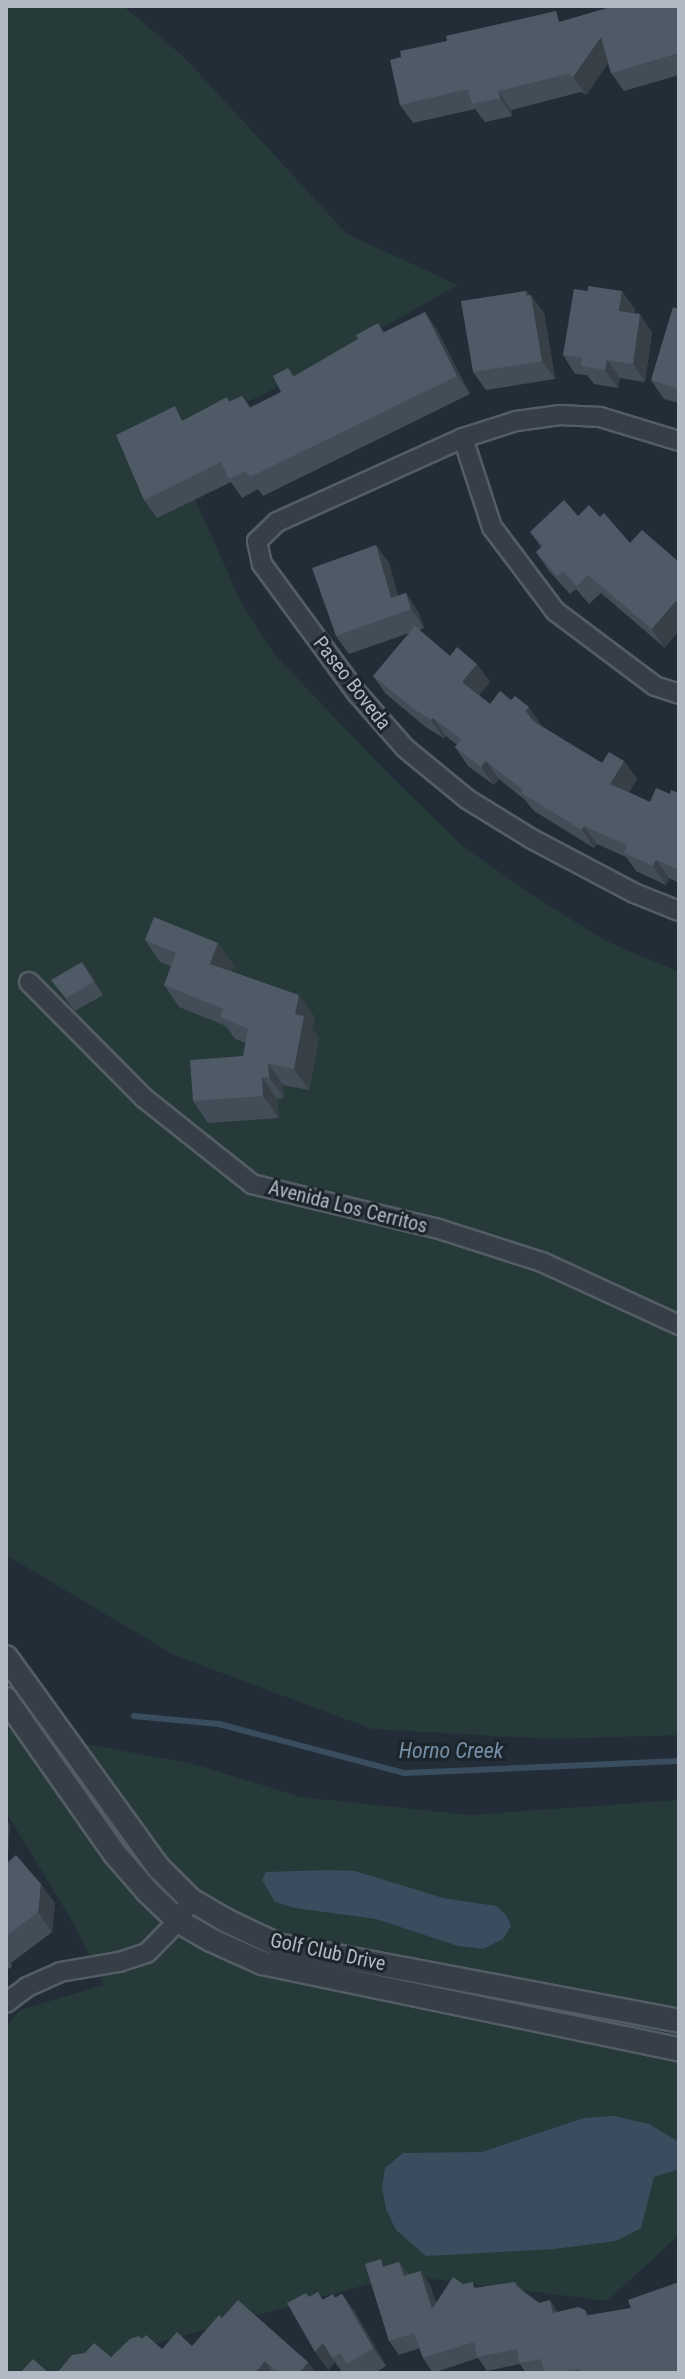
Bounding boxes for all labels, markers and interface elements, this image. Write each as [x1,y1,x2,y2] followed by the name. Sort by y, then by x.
[308,632,396,734] street label: Paseo Boveda
[266,1176,430,1238] street label: Avenida Los Cerritos
[399,1738,503,1764] water label: Horno Creek
[268,1928,388,1976] street label: Golf Club Drive

